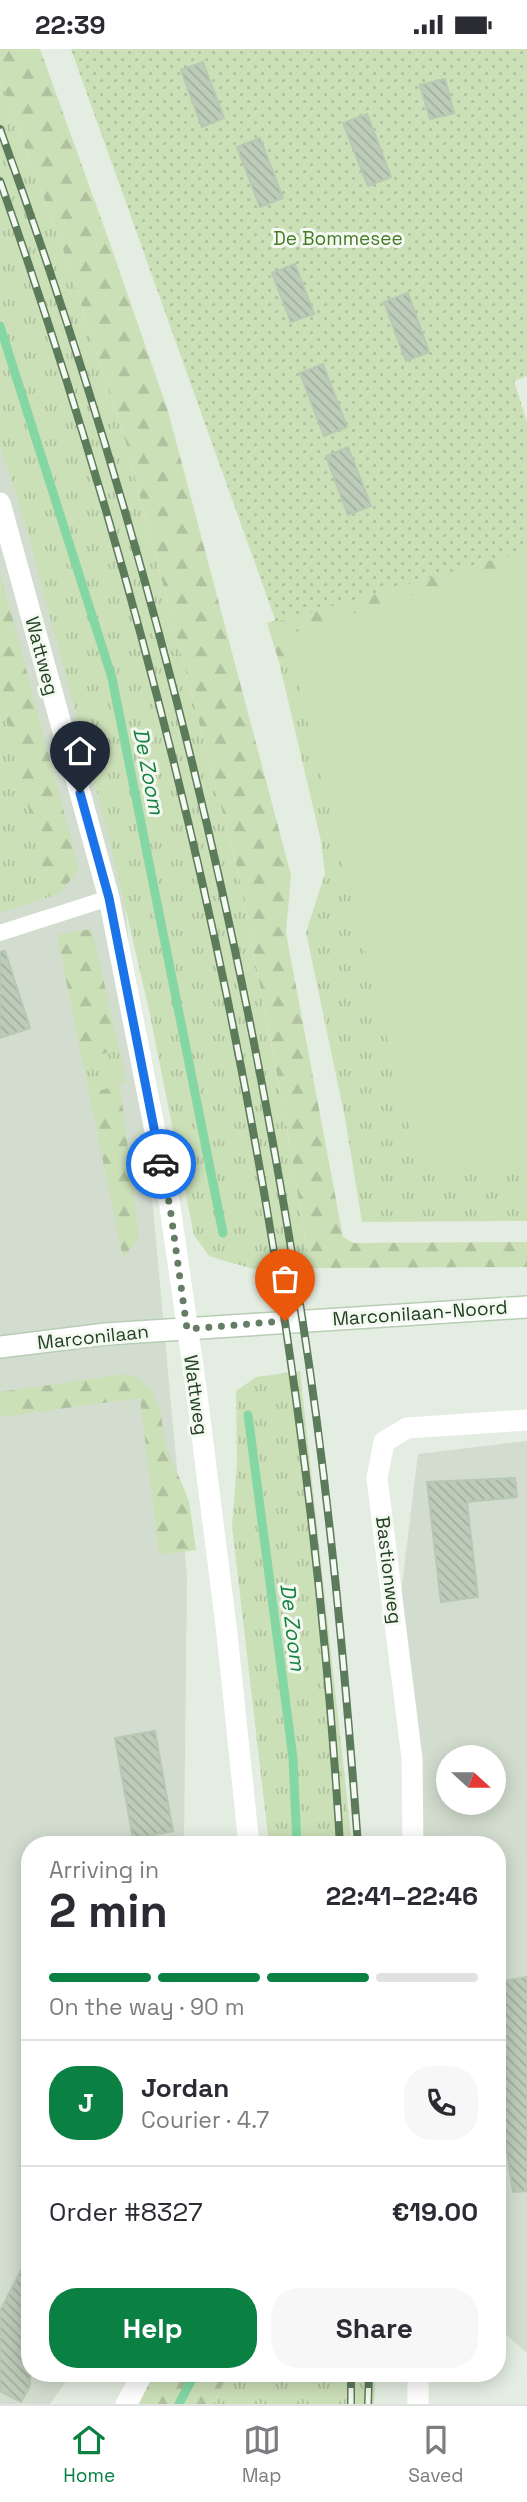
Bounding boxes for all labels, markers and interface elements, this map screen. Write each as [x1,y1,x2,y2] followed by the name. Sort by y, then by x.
[35,8,106,42] text: 22:39
[273,226,403,251] park label: De Bommesee
[19,614,65,698] street label: Wattweg
[50,721,110,793] pin
[127,725,171,817] water label: De Zoom
[61,732,99,770] icon: home
[126,1129,196,1199] courier
[142,1145,180,1183] icon: car
[255,1249,315,1321] pin
[266,1260,304,1298] icon: bag
[332,1294,508,1332] street label: Marconilaan-Noord
[36,1319,150,1355] street label: Marconilaan
[178,1353,214,1437] street label: Wattweg
[370,1515,408,1625] street label: Bastionweg
[274,1582,312,1673] water label: De Zoom
[436,1745,506,1815] north arrow
[436,1745,506,1815] map controls
[49,1855,159,1885] text: Arriving in
[326,1879,478,1913] text: 22:41–22:46
[49,1882,168,1940] text: 2 min
[49,1992,244,2022] text: On the way · 90 m
[404,2066,478,2140] button: phone
[141,2071,229,2105] text: Jordan
[78,2086,94,2120] text: J
[141,2105,269,2135] text: Courier · 4.7
[49,2195,203,2229] text: Order #8327
[392,2195,478,2229] text: €19.00
[49,2288,257,2368] button: Help
[271,2288,478,2368] button: Share
[63,2421,115,2488] tab: Home
[242,2421,281,2488] tab: Map
[408,2421,464,2488] tab: Saved

